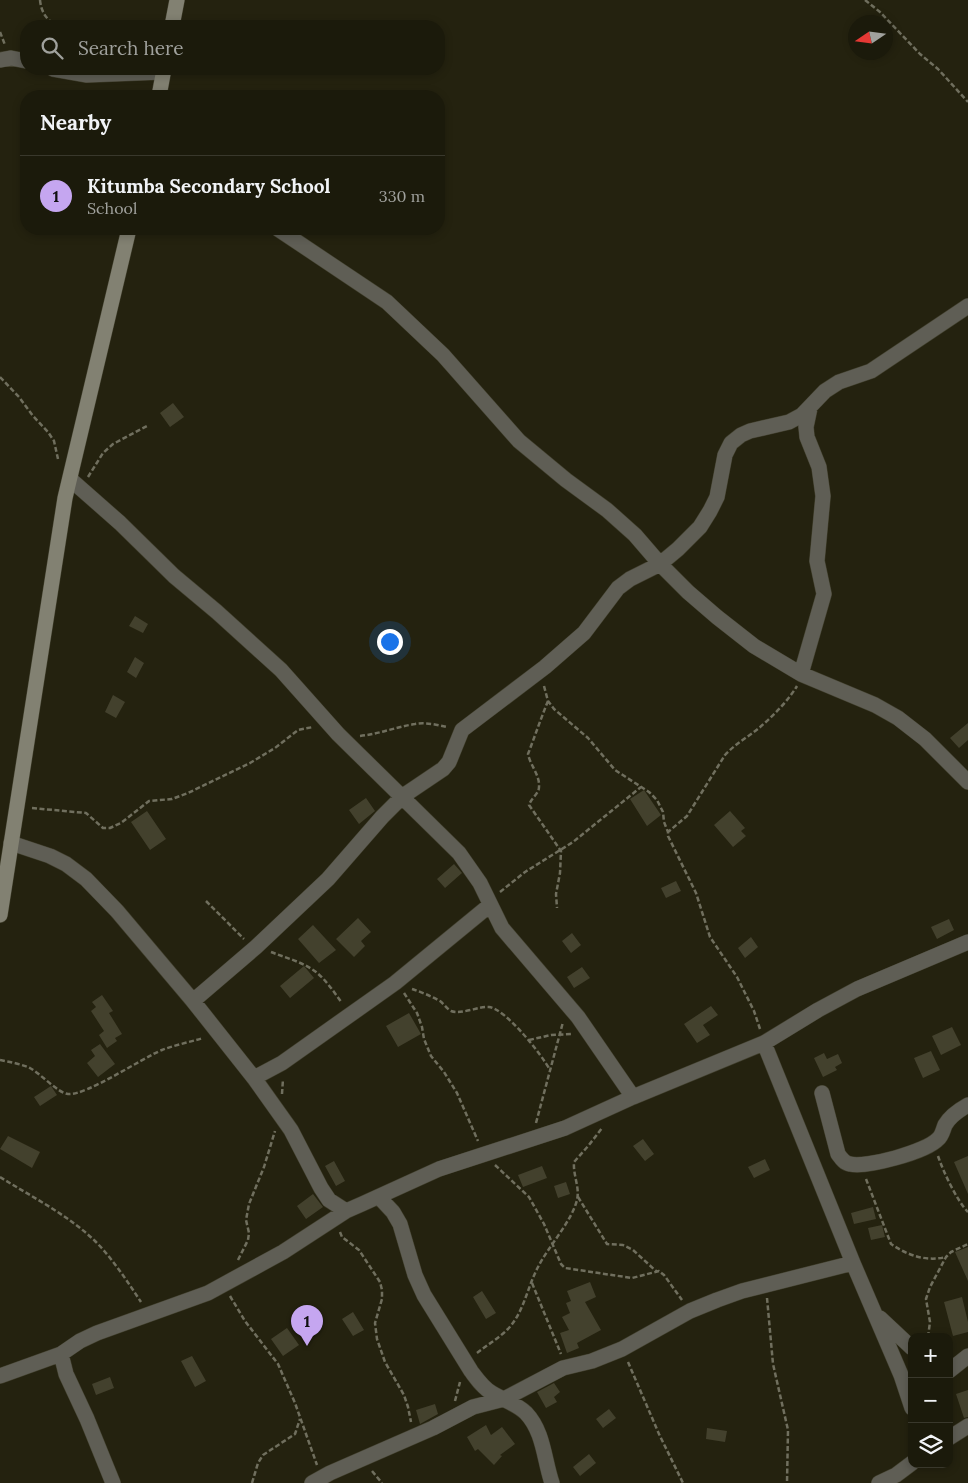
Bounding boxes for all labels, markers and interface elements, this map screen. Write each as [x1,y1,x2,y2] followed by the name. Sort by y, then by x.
[848,15,893,60] north arrow
[20,20,445,75] search box
[38,34,66,62] icon: search
[78,36,184,60] text: Search here
[40,109,111,136] text: Nearby
[87,174,330,198] text: Kitumba Secondary School
[53,186,59,206] text: 1
[379,186,425,206] text: 330 m
[87,198,137,218] text: School
[377,629,403,655] your location
[291,1305,323,1346] pin: 1
[908,1333,953,1468] map controls
[908,1333,953,1378] button: +
[908,1378,953,1423] button: −
[908,1423,953,1468] button: layers

